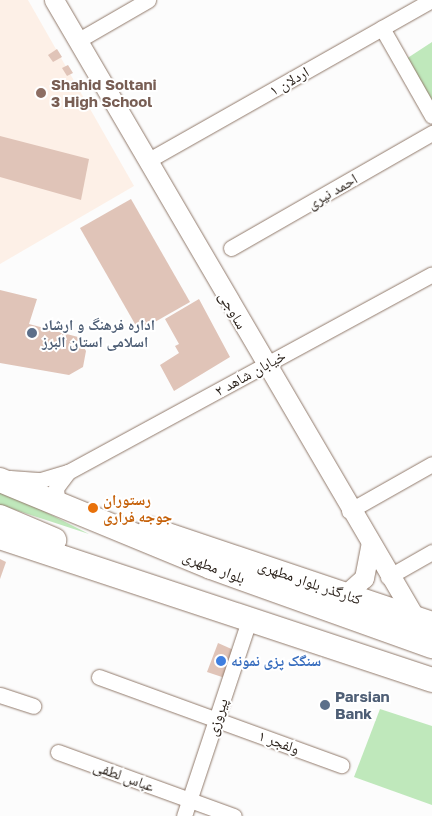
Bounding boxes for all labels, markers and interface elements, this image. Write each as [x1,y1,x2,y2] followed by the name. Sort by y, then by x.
[266,63,312,99] street label: اردلان ۱
[51,75,157,110] place label: Shahid Soltani 3 High School
[35,87,47,99] marker: Shahid Soltani 3 High School
[304,169,360,213] street label: احمد نیری
[215,288,251,332] street label: ساوجی
[42,315,155,350] place label: اداره فرهنگ و ارشاد اسلامی استان البرز
[26,327,38,339] marker: اداره فرهنگ و ارشاد اسلامی استان البرز
[211,346,289,400] street label: خیابان شاهد ۲
[103,490,172,525] place label: رستوران جوجه فراری
[87,502,99,514] marker: رستوران جوجه فراری
[180,547,248,587] street label: بلوار مطهری
[256,556,364,608] street label: کنارگذر بلوار مطهری
[231,652,321,670] place label: سنگک پزی نمونه
[215,655,227,667] marker: سنگک پزی نمونه
[335,687,390,722] place label: Parsian Bank
[202,696,232,738] street label: پیروزی
[319,699,331,711] marker: Parsian Bank
[256,726,302,758] street label: ولفجر ۱
[91,757,157,795] street label: عباس لطفی

